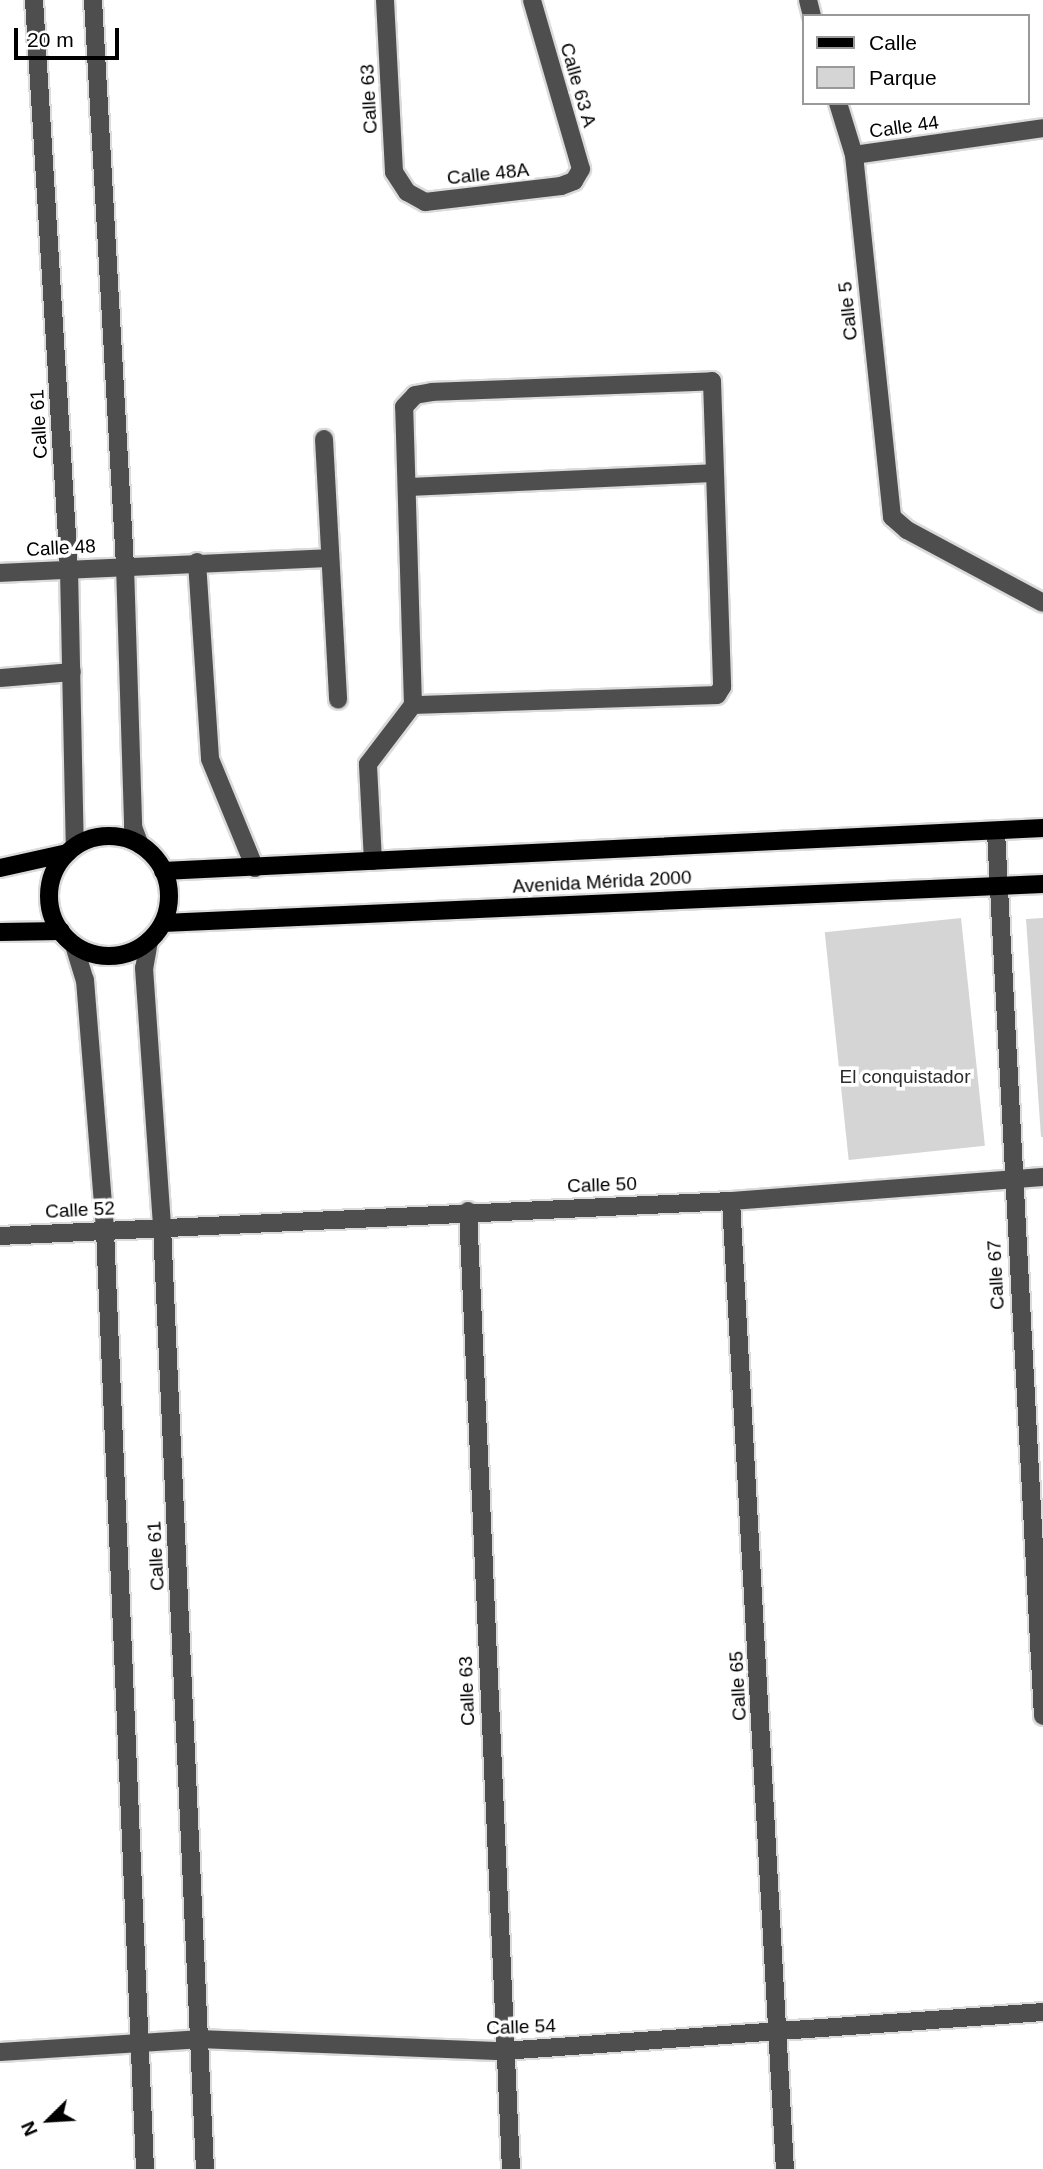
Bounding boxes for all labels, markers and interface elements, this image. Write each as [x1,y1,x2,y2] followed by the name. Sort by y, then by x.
[18,14,122,58] scale bar
[802,14,1029,105] legend
[27,28,74,51] text: 20 m
[869,31,917,54] text: Calle
[555,40,601,130] street label: Calle 63 A
[356,64,382,134] street label: Calle 63
[869,66,937,89] text: Parque
[868,111,940,143] street label: Calle 44
[446,158,530,190] street label: Calle 48A
[834,280,862,342] street label: Calle 5
[26,389,52,459] street label: Calle 61
[26,535,96,561] street label: Calle 48
[512,866,692,898] street label: Avenida Mérida 2000
[840,1066,970,1088] park label: El conquistador
[567,1172,637,1198] street label: Calle 50
[45,1197,115,1223] street label: Calle 52
[983,1240,1009,1310] street label: Calle 67
[143,1521,169,1591] street label: Calle 61
[725,1651,751,1721] street label: Calle 65
[454,1656,480,1726] street label: Calle 63
[486,2014,556,2040] street label: Calle 54
[14,2085,84,2155] north arrow
[17,2118,42,2139] text: N

